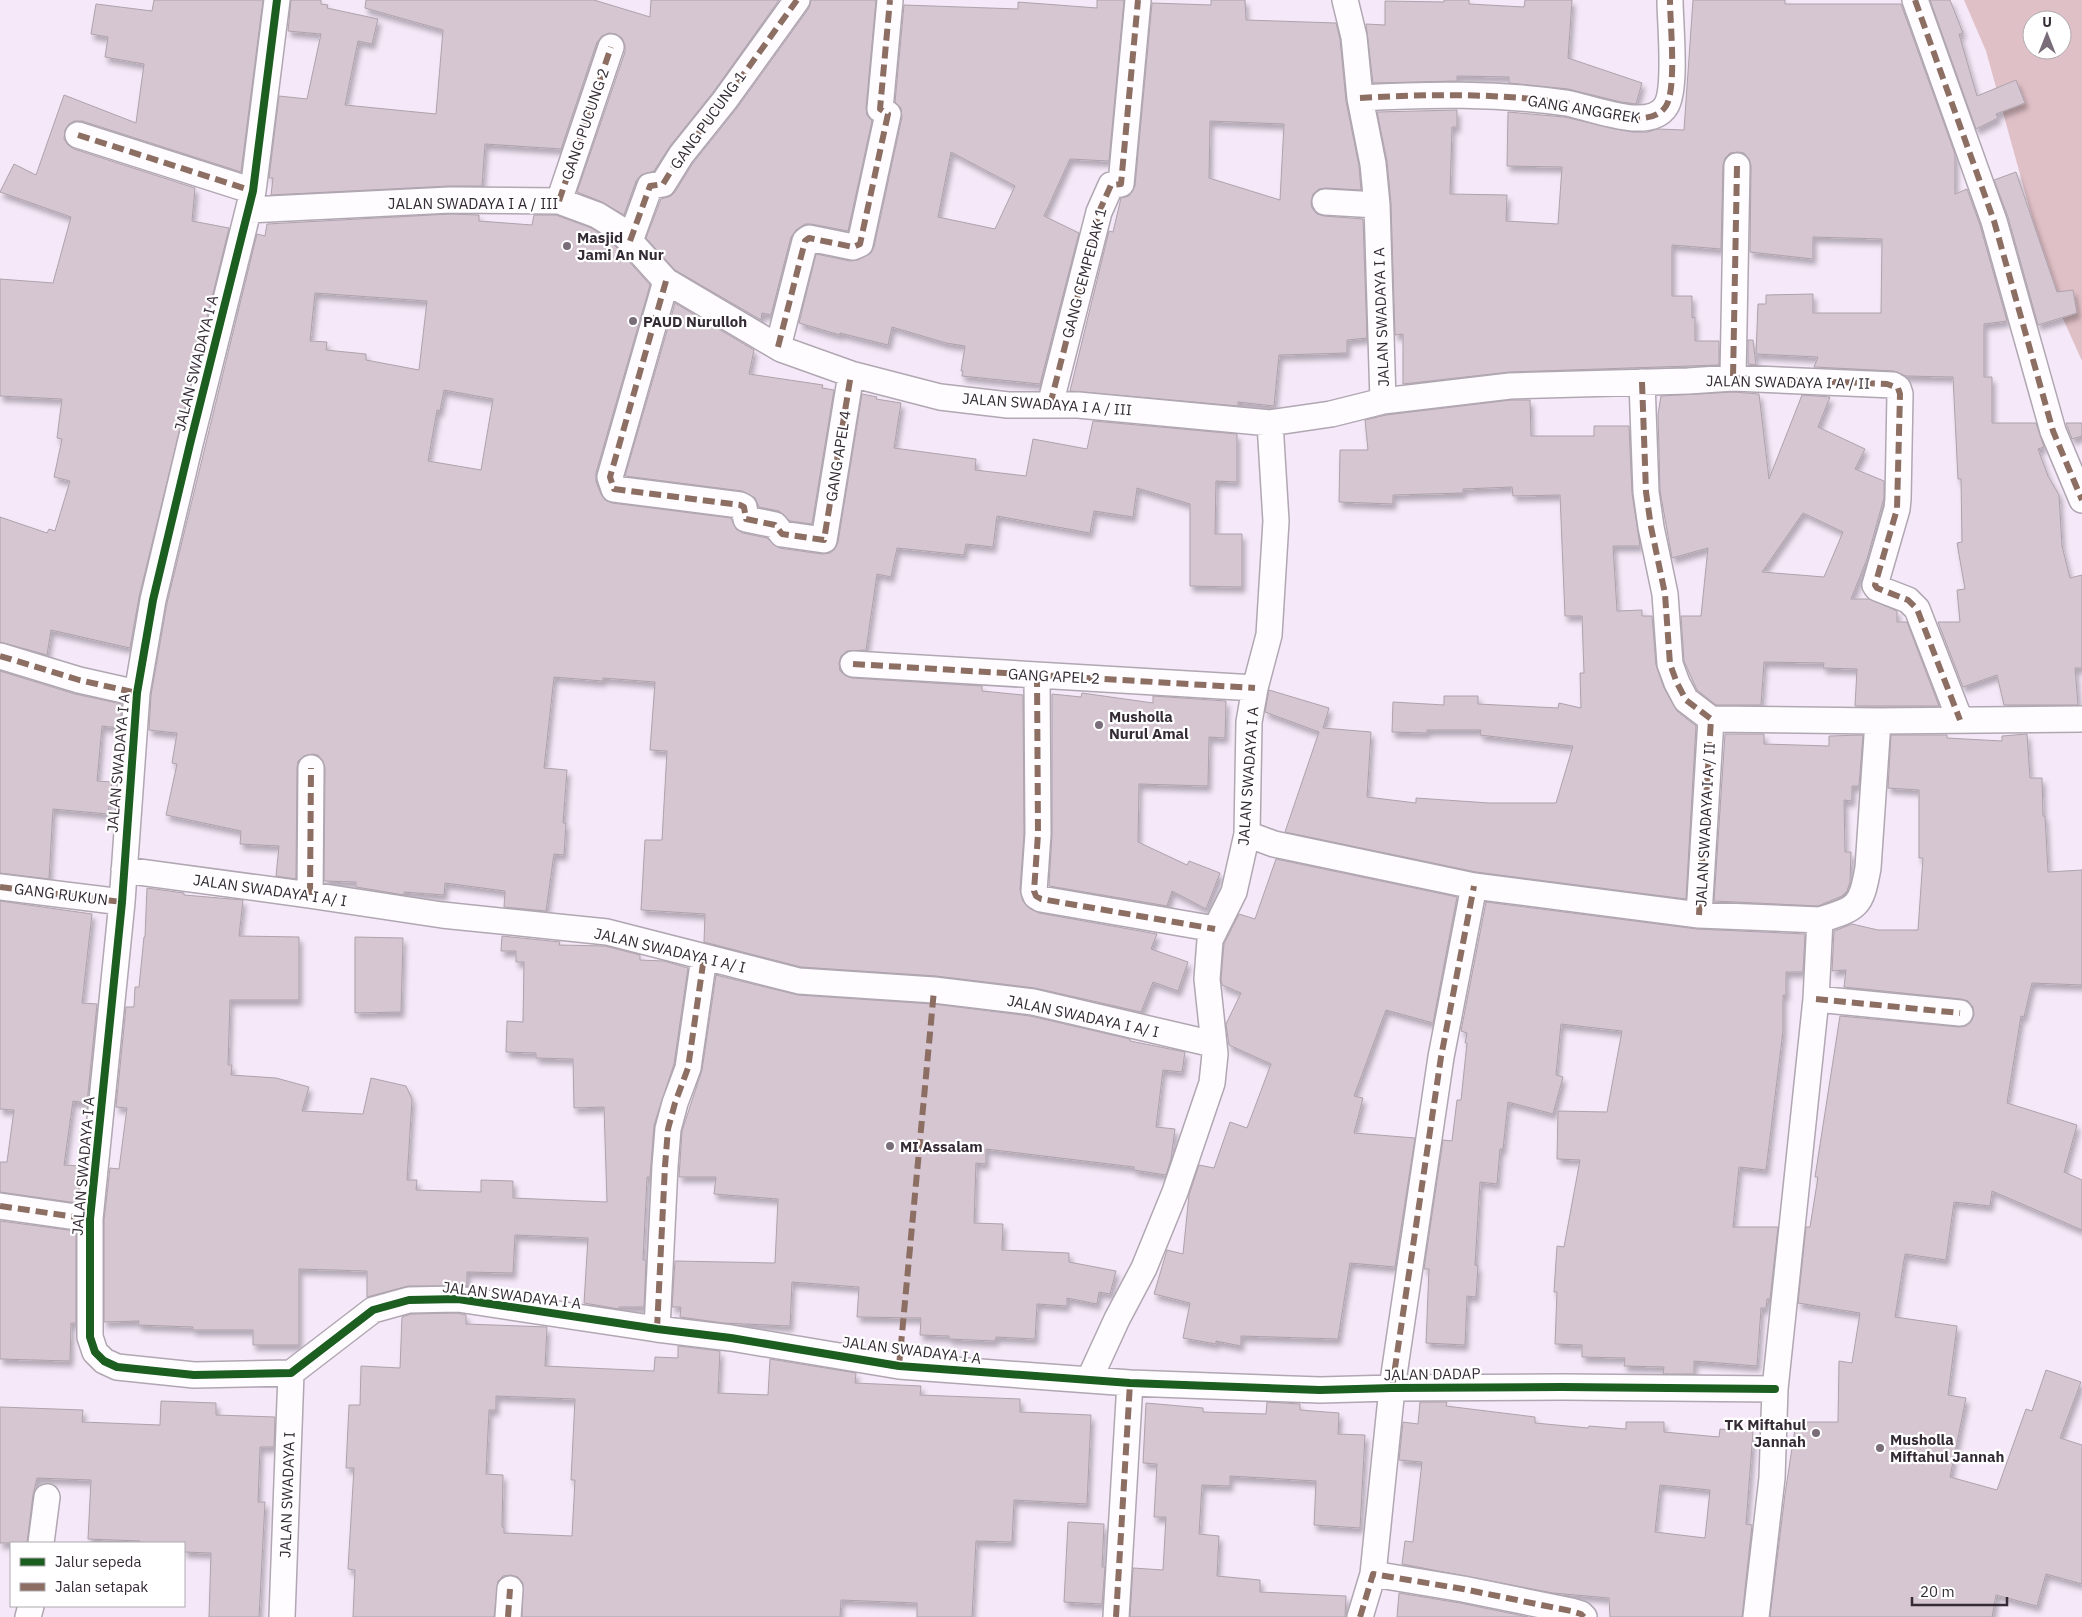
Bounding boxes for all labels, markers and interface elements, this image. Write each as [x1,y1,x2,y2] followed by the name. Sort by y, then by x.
[2022,10,2072,60] north arrow
[2042,13,2052,31] text: U
[557,66,613,182] street label: GANG PUCUNG 2
[666,67,750,173] street label: GANG PUCUNG 1
[1526,91,1642,127] street label: GANG ANGGREK
[388,194,558,213] street label: JALAN SWADAYA I A / III
[1057,206,1111,340] street label: GANG CEMPEDAK 1
[577,228,664,264] place label: Masjid Jami An Nur
[561,240,573,252] marker: Masjid Jami An Nur
[1369,247,1393,387] street label: JALAN SWADAYA I A
[170,293,222,433] street label: JALAN SWADAYA I A
[643,312,747,331] place label: PAUD Nurulloh
[627,315,639,327] marker: PAUD Nurulloh
[1706,371,1870,393] street label: JALAN SWADAYA I A / II
[961,389,1133,419] street label: JALAN SWADAYA I A / III
[821,409,855,503] street label: GANG APEL 4
[1008,664,1100,688] street label: GANG APEL 2
[102,692,134,833] street label: JALAN SWADAYA I A
[1234,705,1262,846] street label: JALAN SWADAYA I A
[1109,707,1189,743] place label: Musholla Nurul Amal
[1093,719,1105,731] marker: Musholla Nurul Amal
[1691,742,1719,908] street label: JALAN SWADAYA I A / II
[192,870,348,910] street label: JALAN SWADAYA I A/ I
[13,879,109,909] street label: GANG RUKUN
[592,923,748,977] street label: JALAN SWADAYA I A/ I
[1005,991,1161,1041] street label: JALAN SWADAYA I A/ I
[67,1095,99,1236] street label: JALAN SWADAYA I A
[900,1137,983,1156] place label: MI Assalam
[884,1140,896,1152] marker: MI Assalam
[442,1277,583,1313] street label: JALAN SWADAYA I A
[842,1332,983,1368] street label: JALAN SWADAYA I A
[1383,1364,1481,1384] street label: JALAN DADAP
[1725,1415,1806,1451] place label: TK Miftahul Jannah
[1810,1427,1822,1439] marker: TK Miftahul Jannah
[1890,1430,2005,1466] place label: Musholla Miftahul Jannah
[275,1432,299,1558] street label: JALAN SWADAYA I
[1874,1442,1886,1454] marker: Musholla Miftahul Jannah
[10,1542,185,1607] legend
[55,1552,142,1571] text: Jalur sepeda
[1912,1574,2007,1606] scale bar
[55,1577,148,1596] text: Jalan setapak
[1920,1582,1955,1601] text: 20 m

